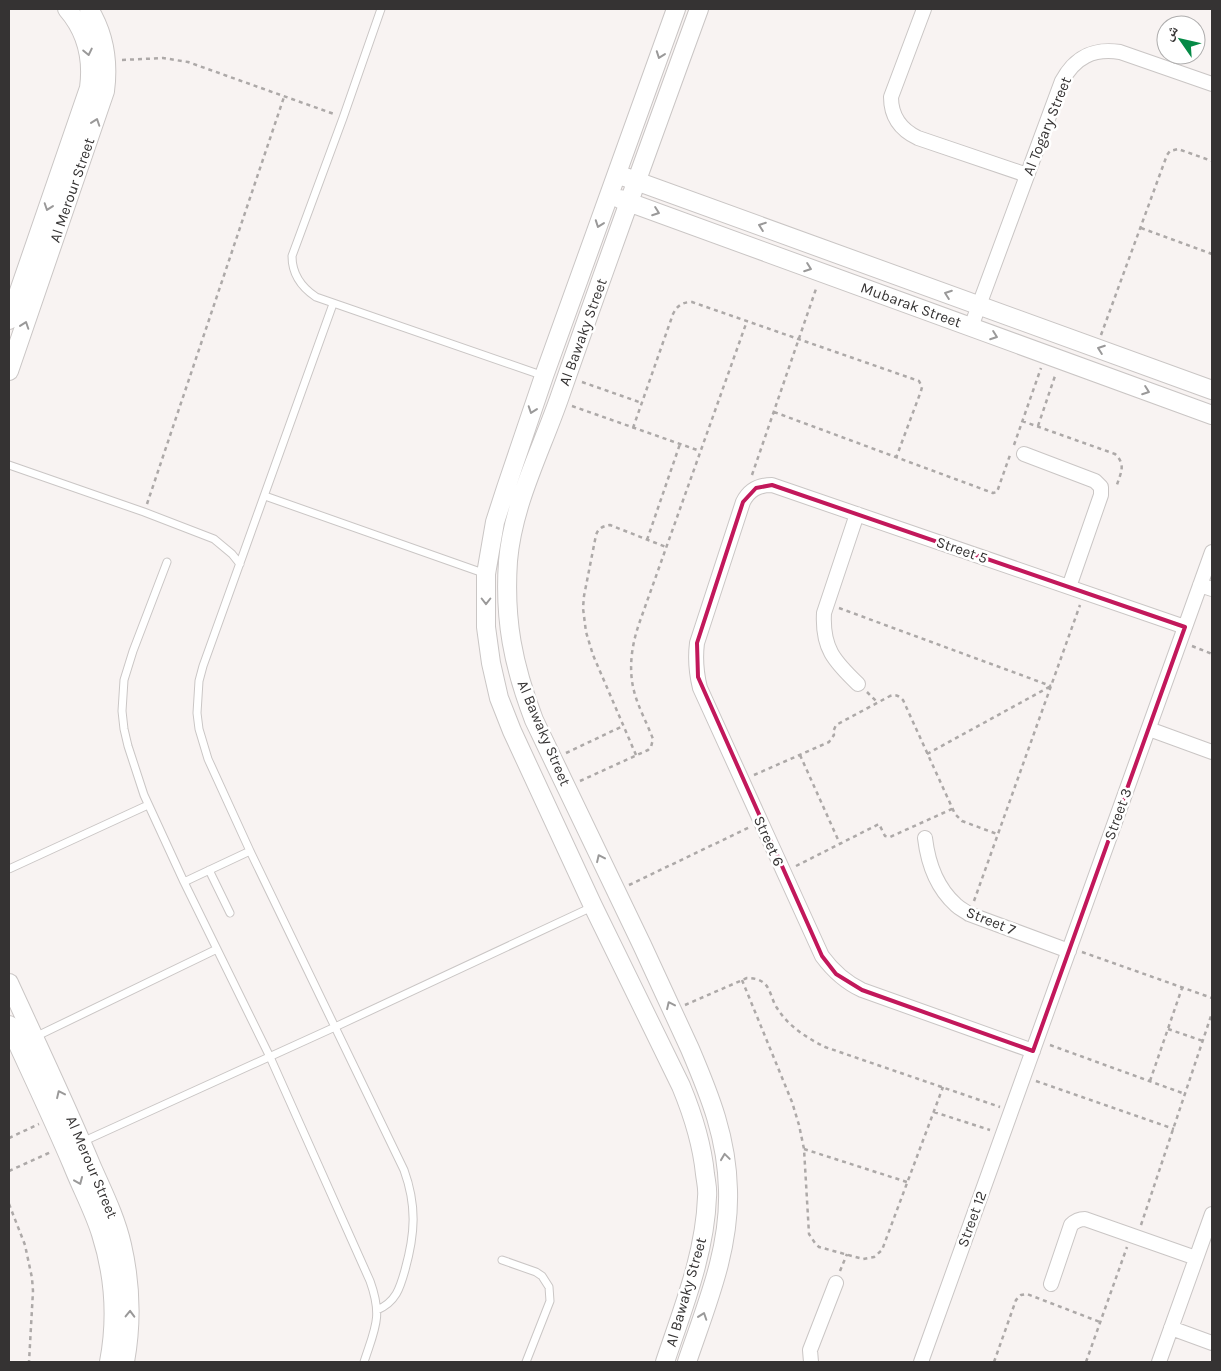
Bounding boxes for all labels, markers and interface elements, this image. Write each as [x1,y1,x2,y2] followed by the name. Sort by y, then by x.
[1156,15,1206,65] north arrow
[1159,22,1182,44] text: ش
[83,47,93,56] one-way arrow
[656,50,666,58] one-way arrow
[1019,74,1075,178] street label: Al Togary Street
[90,118,100,126] one-way arrow
[46,135,98,245] street label: Al Merour Street
[44,202,54,211] one-way arrow
[651,206,659,216] one-way arrow
[595,219,605,228] one-way arrow
[758,222,767,232] one-way arrow
[803,262,812,272] one-way arrow
[555,275,611,388] street label: Al Bawaky Street
[858,278,964,332] street label: Mubarak Street
[944,290,953,300] one-way arrow
[19,321,29,329] one-way arrow
[989,330,998,340] one-way arrow
[1097,345,1105,355] one-way arrow
[1142,385,1150,395] one-way arrow
[528,405,538,414] one-way arrow
[934,533,990,567] street label: Street 5
[481,597,491,605] one-way arrow
[514,677,575,789] street label: Al Bawaky Street
[1100,786,1136,842] street label: Street 3
[750,813,788,869] street label: Street 6
[596,854,606,863] one-way arrow
[964,903,1018,939] street label: Street 7
[666,1001,676,1010] one-way arrow
[56,1090,66,1099] one-way arrow
[62,1113,122,1221] street label: Al Merour Street
[721,1153,731,1161] one-way arrow
[73,1176,83,1185] one-way arrow
[954,1188,990,1250] street label: Street 12
[662,1235,710,1349] street label: Al Bawaky Street
[125,1310,135,1318] one-way arrow
[697,1312,707,1321] one-way arrow

